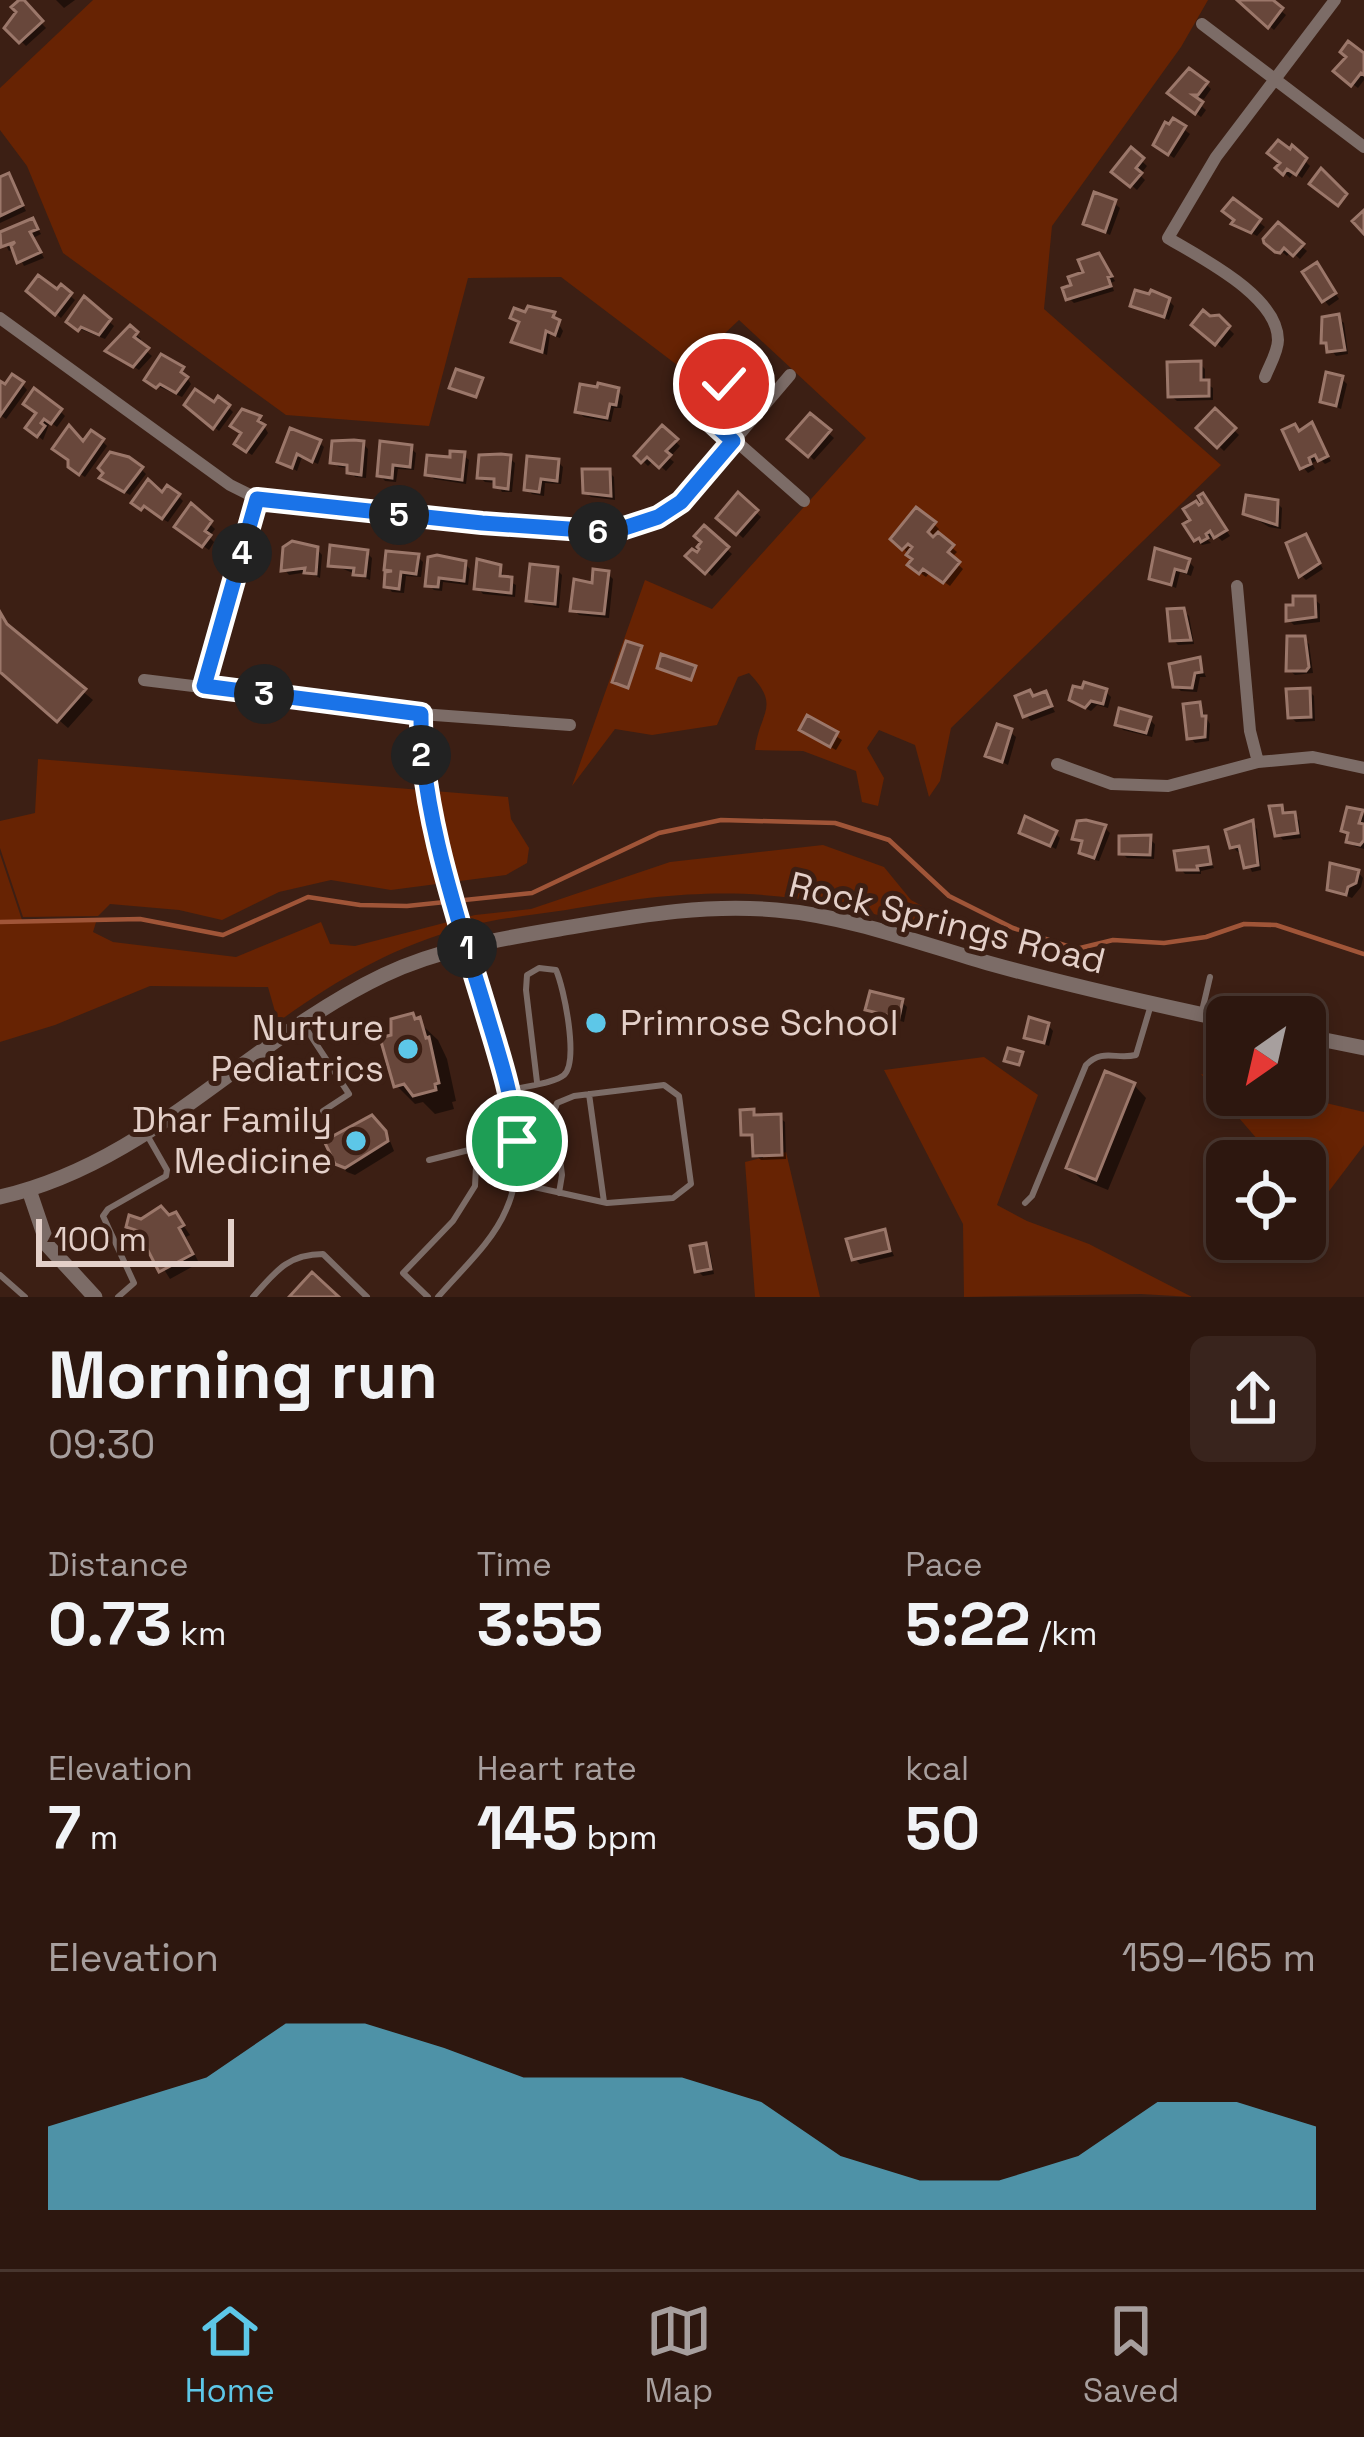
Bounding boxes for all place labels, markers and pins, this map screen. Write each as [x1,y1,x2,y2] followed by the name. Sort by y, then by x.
[673,333,775,435] pin
[369,485,429,545] pin: 5
[568,502,628,562] pin: 6
[212,523,272,583] pin: 4
[234,664,294,724] pin: 3
[391,725,451,785] pin: 2
[437,918,497,978] pin: 1
[620,1000,899,1046] place label: Primrose School
[211,1005,384,1092] place label: Nurture Pediatrics
[583,1010,609,1036] marker: Primrose School
[395,1036,421,1062] marker: Nurture Pediatrics
[466,1090,568,1192] pin
[132,1097,332,1184] place label: Dhar Family Medicine
[343,1128,369,1154] marker: Dhar Family Medicine

